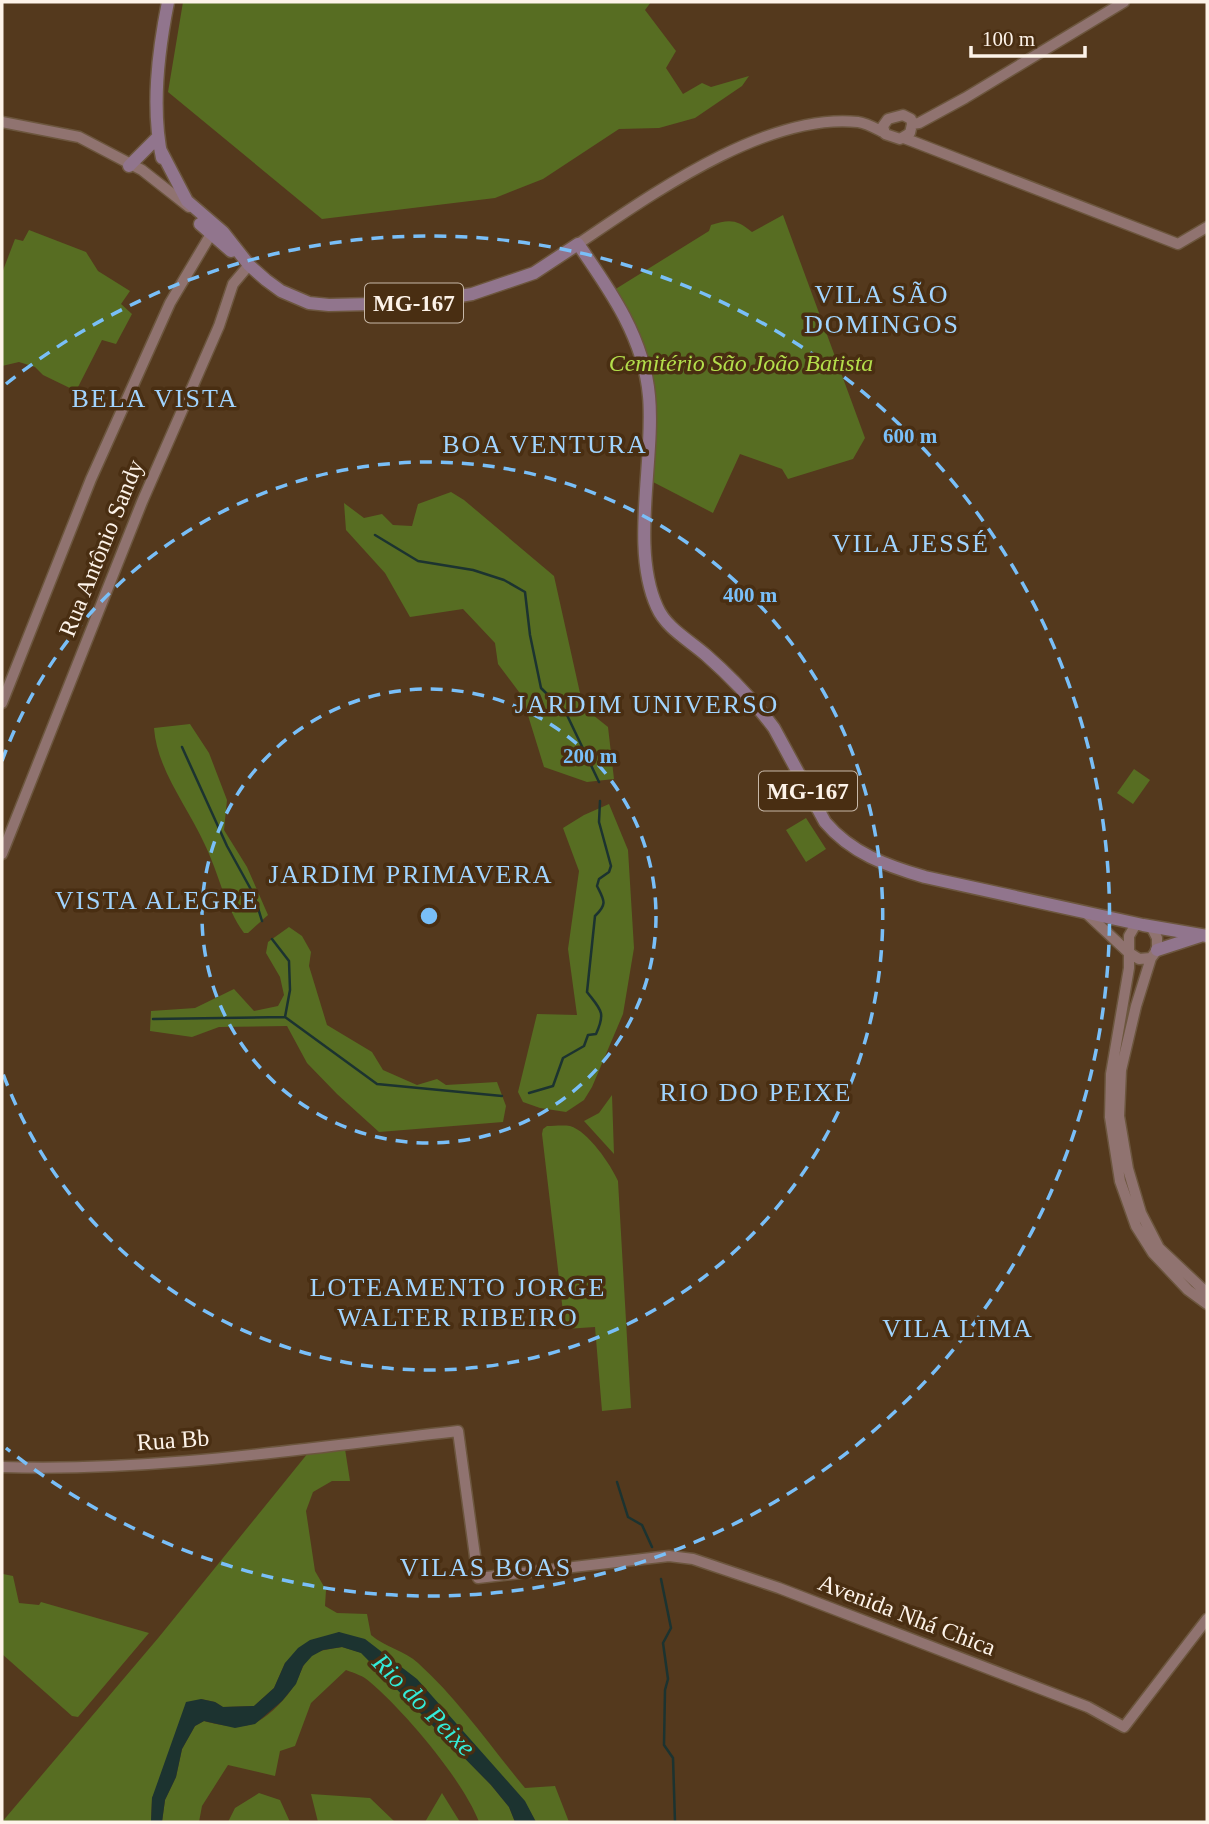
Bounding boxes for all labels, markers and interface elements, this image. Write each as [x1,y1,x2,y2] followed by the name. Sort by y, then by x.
[971,14,1085,58] scale bar
[982,27,1035,51] text: 100 m
[804,280,960,339] district label: VILA SÃO DOMINGOS
[365,284,463,322] road number: MG-167
[609,350,873,376] park label: Cemitério São João Batista
[72,384,238,413] district label: BELA VISTA
[883,424,938,448] text: 600 m
[442,430,648,459] district label: BOA VENTURA
[54,456,148,640] street label: Rua Antônio Sandy
[832,529,990,558] district label: VILA JESSÉ
[723,583,778,607] text: 400 m
[515,690,779,719] district label: JARDIM UNIVERSO
[563,744,618,768] text: 200 m
[759,772,857,810] road number: MG-167
[268,860,554,889] district label: JARDIM PRIMAVERA
[55,886,259,915] district label: VISTA ALEGRE
[417,904,441,928] centre of rings
[660,1078,853,1107] district label: RIO DO PEIXE
[310,1273,606,1332] district label: LOTEAMENTO JORGE WALTER RIBEIRO
[882,1314,1034,1343] district label: VILA LIMA
[136,1424,210,1456] street label: Rua Bb
[400,1553,572,1582] district label: VILAS BOAS
[815,1569,999,1661] street label: Avenida Nhá Chica
[366,1647,481,1762] water label: Rio do Peixe

